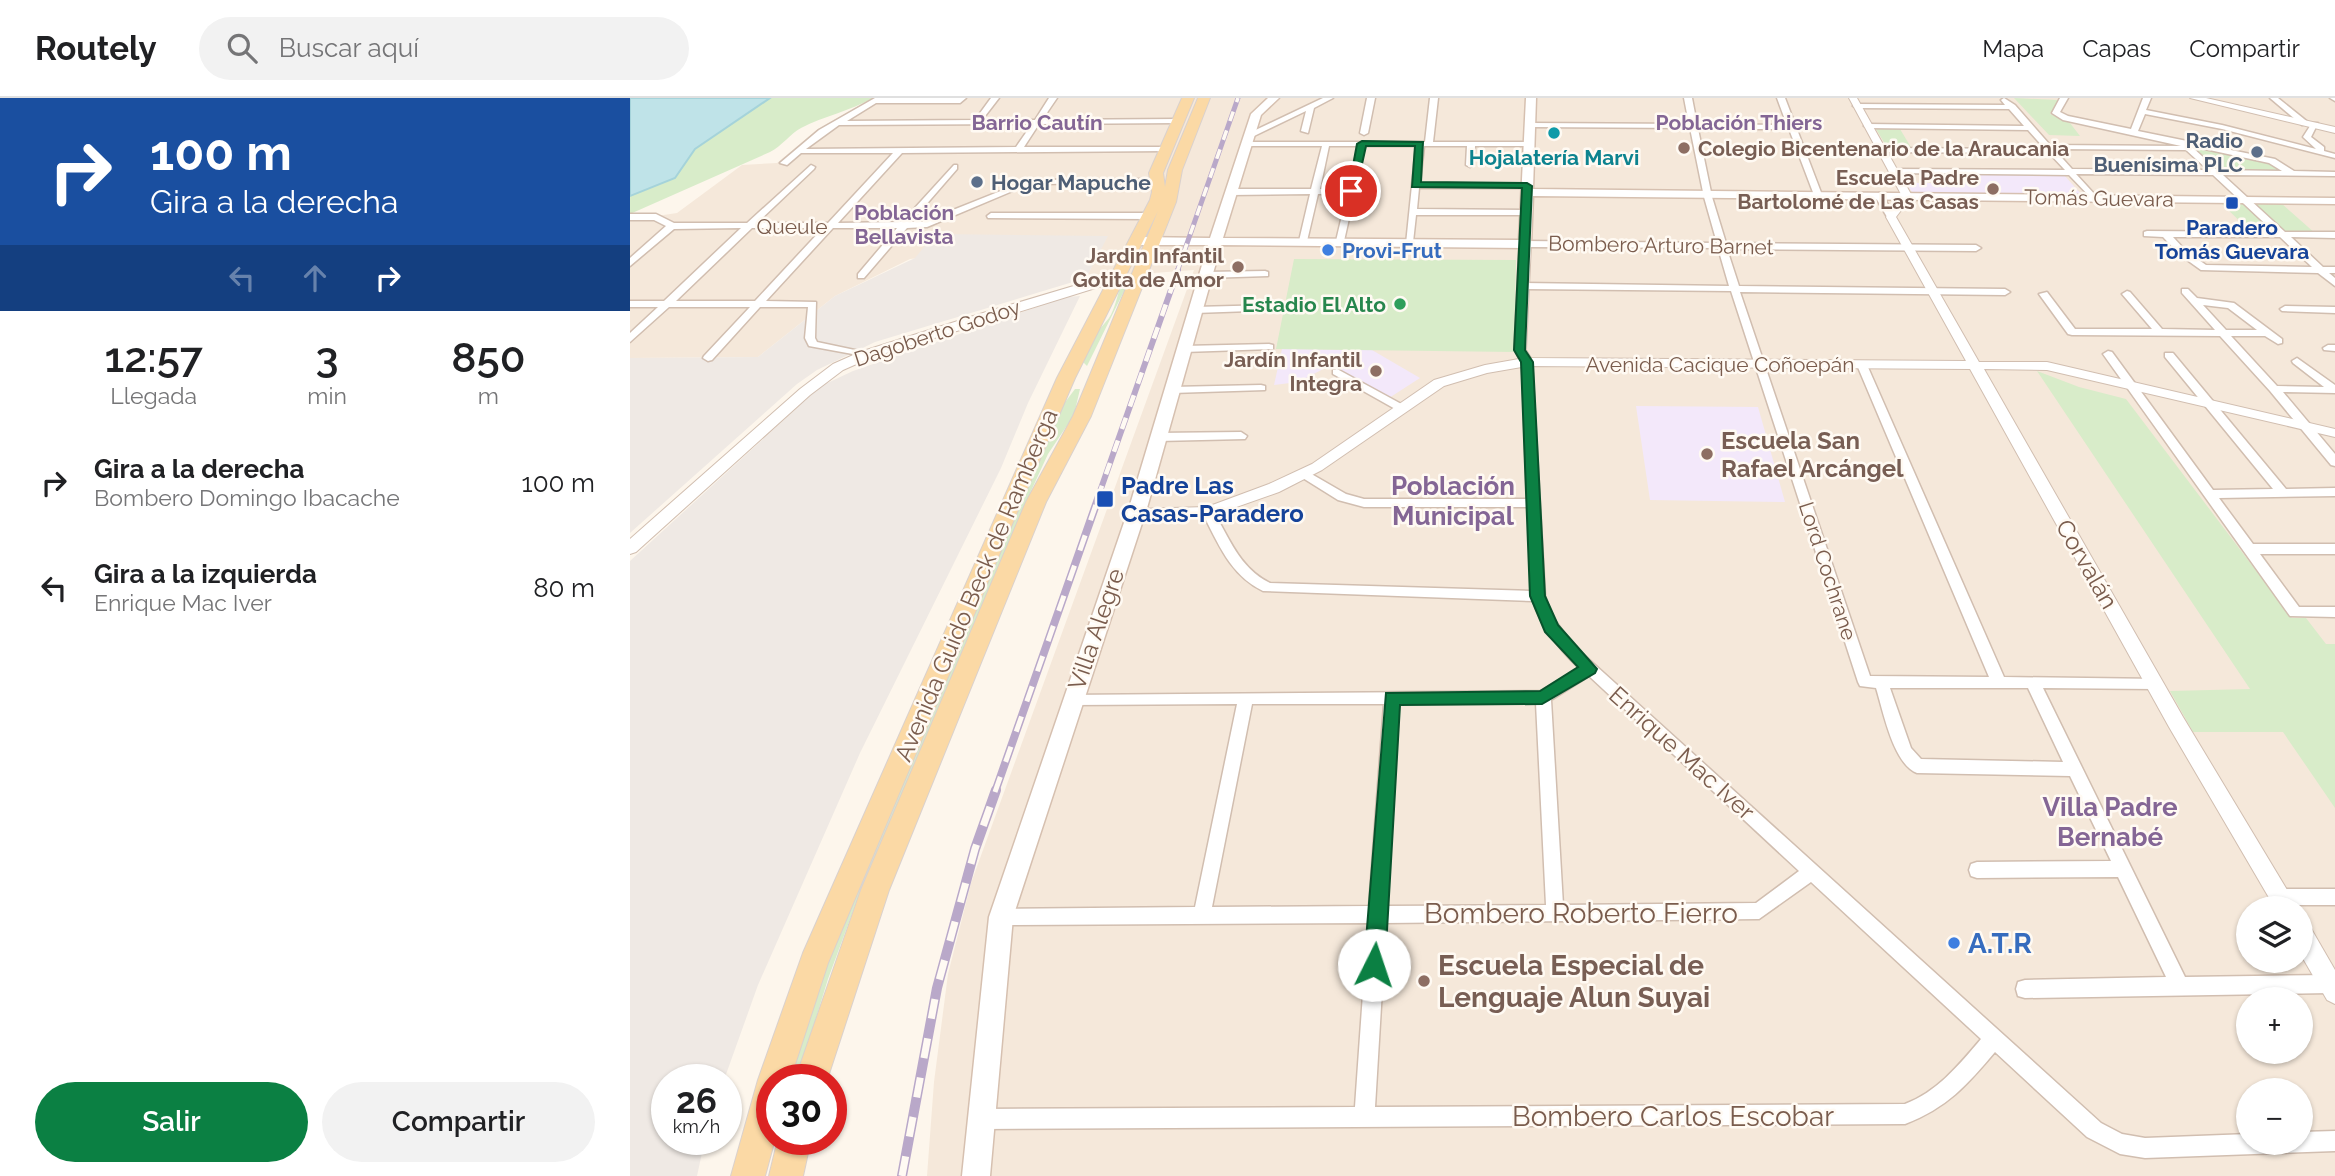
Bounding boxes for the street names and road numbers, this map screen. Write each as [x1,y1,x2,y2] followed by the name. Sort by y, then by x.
[2024,184,2174,212] street label: Tomás Guevara
[756,214,828,239] street label: Queule
[1548,231,1774,259] street label: Bombero Arturo Barnet
[851,294,1023,372] street label: Dagoberto Godoy
[1585,352,1855,377] street label: Avenida Cacique Coñoepán
[888,404,1064,766] street label: Avenida Guido Beck de Ramberga
[1794,499,1862,643] street label: Lord Cochrane
[2050,514,2124,614] street label: Corvalán
[1062,564,1130,694] street label: Villa Alegre
[1603,680,1761,826] street label: Enrique Mac Iver
[1424,897,1738,930] street label: Bombero Roberto Fierro
[1512,1100,1834,1133] street label: Bombero Carlos Escobar

